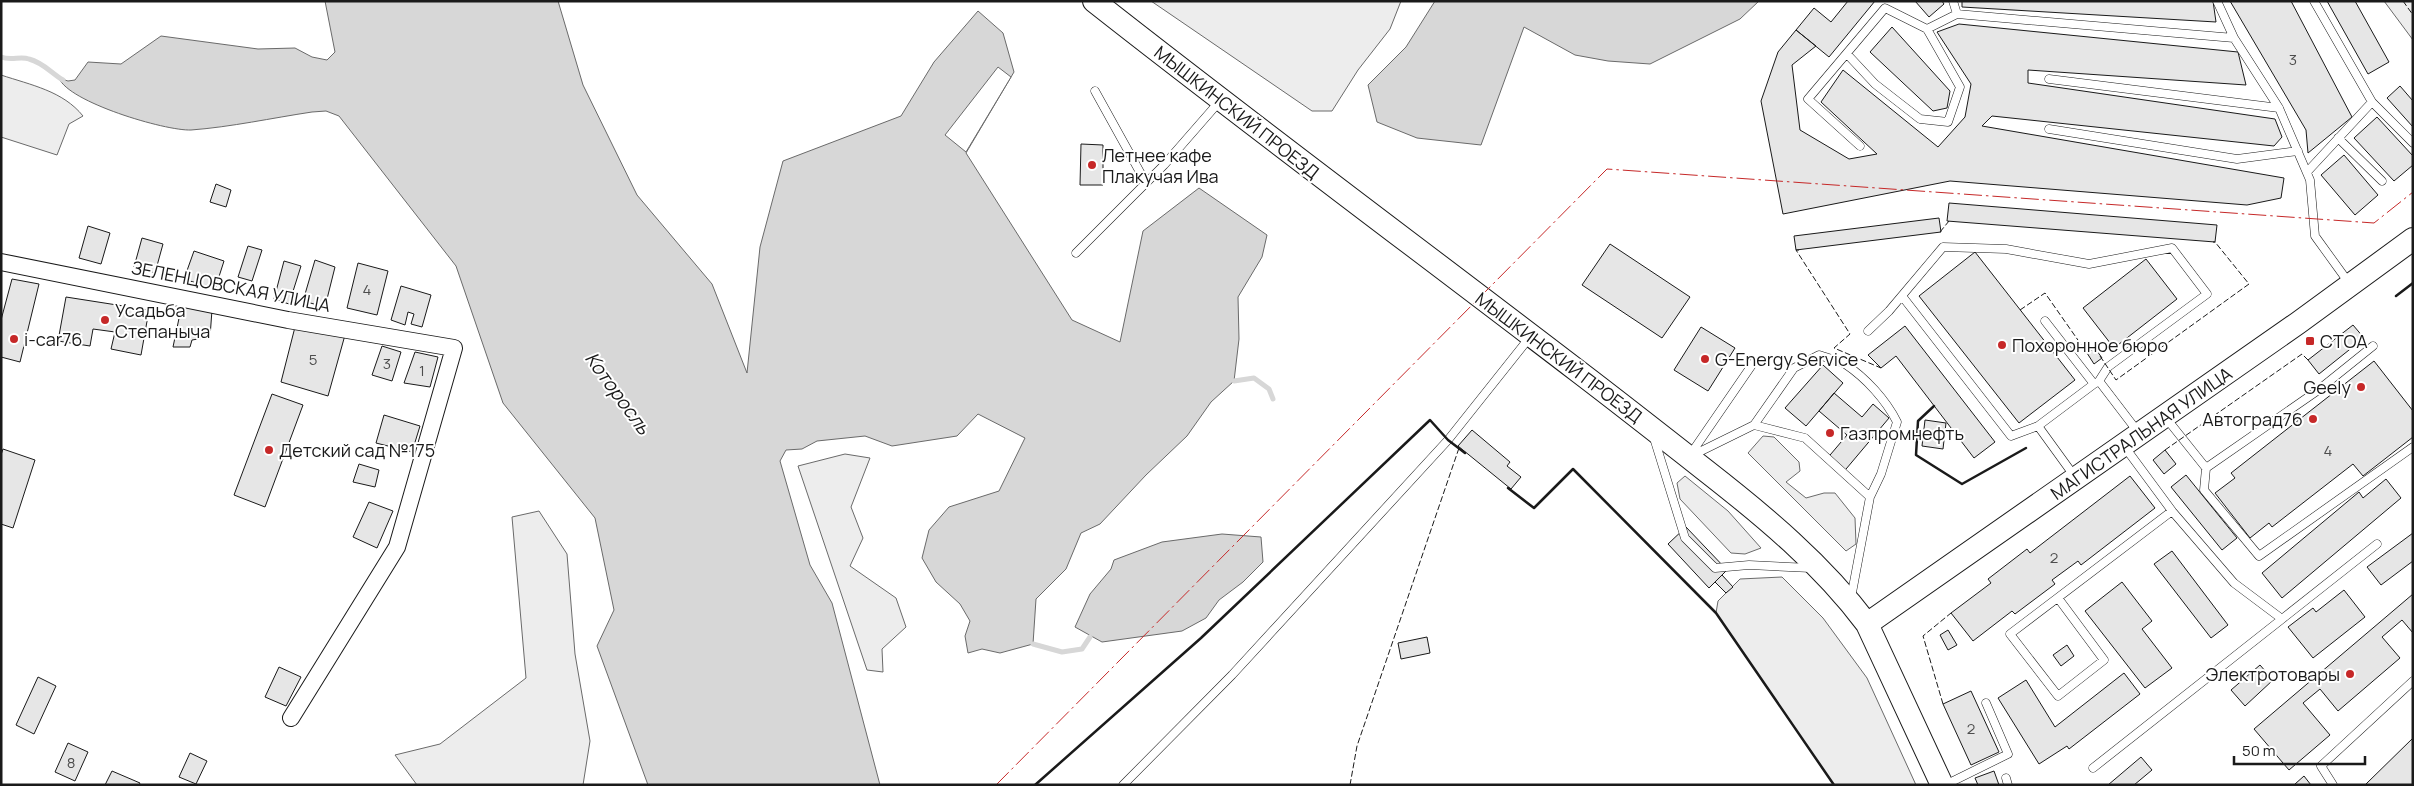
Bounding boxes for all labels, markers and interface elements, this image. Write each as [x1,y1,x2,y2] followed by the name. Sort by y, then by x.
[1150,40,1324,184] street label: МЫШКИНСКИЙ ПРОЕЗД
[2289,49,2297,70] house number: 3
[1102,143,1219,188] place label: Летнее кафе Плакучая Ива
[1086,159,1098,171] marker: Летнее кафе Плакучая Ива
[129,255,333,317] street label: ЗЕЛЕНЦОВСКАЯ УЛИЦА
[363,279,372,300] house number: 4
[1471,286,1647,428] street label: МЫШКИНСКИЙ ПРОЕЗД
[115,298,210,343] place label: Усадьба Степаныча
[99,314,111,326] marker: Усадьба Степаныча
[24,327,82,351] place label: i-car76
[2320,329,2368,353] place label: СТОА
[8,333,20,345] marker: i-car76
[2012,333,2168,357] place label: Похоронное бюро
[2304,335,2316,347] marker: СТОА
[1996,339,2008,351] marker: Похоронное бюро
[579,347,657,440] water label: Которосль
[1715,347,1858,371] place label: G-Energy Service
[309,349,317,370] house number: 5
[383,353,391,374] house number: 3
[1699,353,1711,365] marker: G-Energy Service
[419,360,425,381] house number: 1
[2046,361,2237,505] street label: МАГИСТРАЛЬНАЯ УЛИЦА
[2304,375,2351,399] place label: Geely
[2355,381,2367,393] marker: Geely
[2202,407,2303,431] place label: Автоград76
[2307,413,2319,425] marker: Автоград76
[1840,421,1964,445] place label: Газпромнефть
[1824,427,1836,439] marker: Газпромнефть
[279,438,435,462] place label: Детский сад №175
[2324,440,2333,461] house number: 4
[263,444,275,456] marker: Детский сад №175
[2050,547,2058,568] house number: 2
[2205,662,2340,686] place label: Электротовары
[2344,668,2356,680] marker: Электротовары
[1967,718,1975,739] house number: 2
[2234,734,2365,766] scale bar
[2242,740,2276,761] text: 50 m
[67,752,75,773] house number: 8

